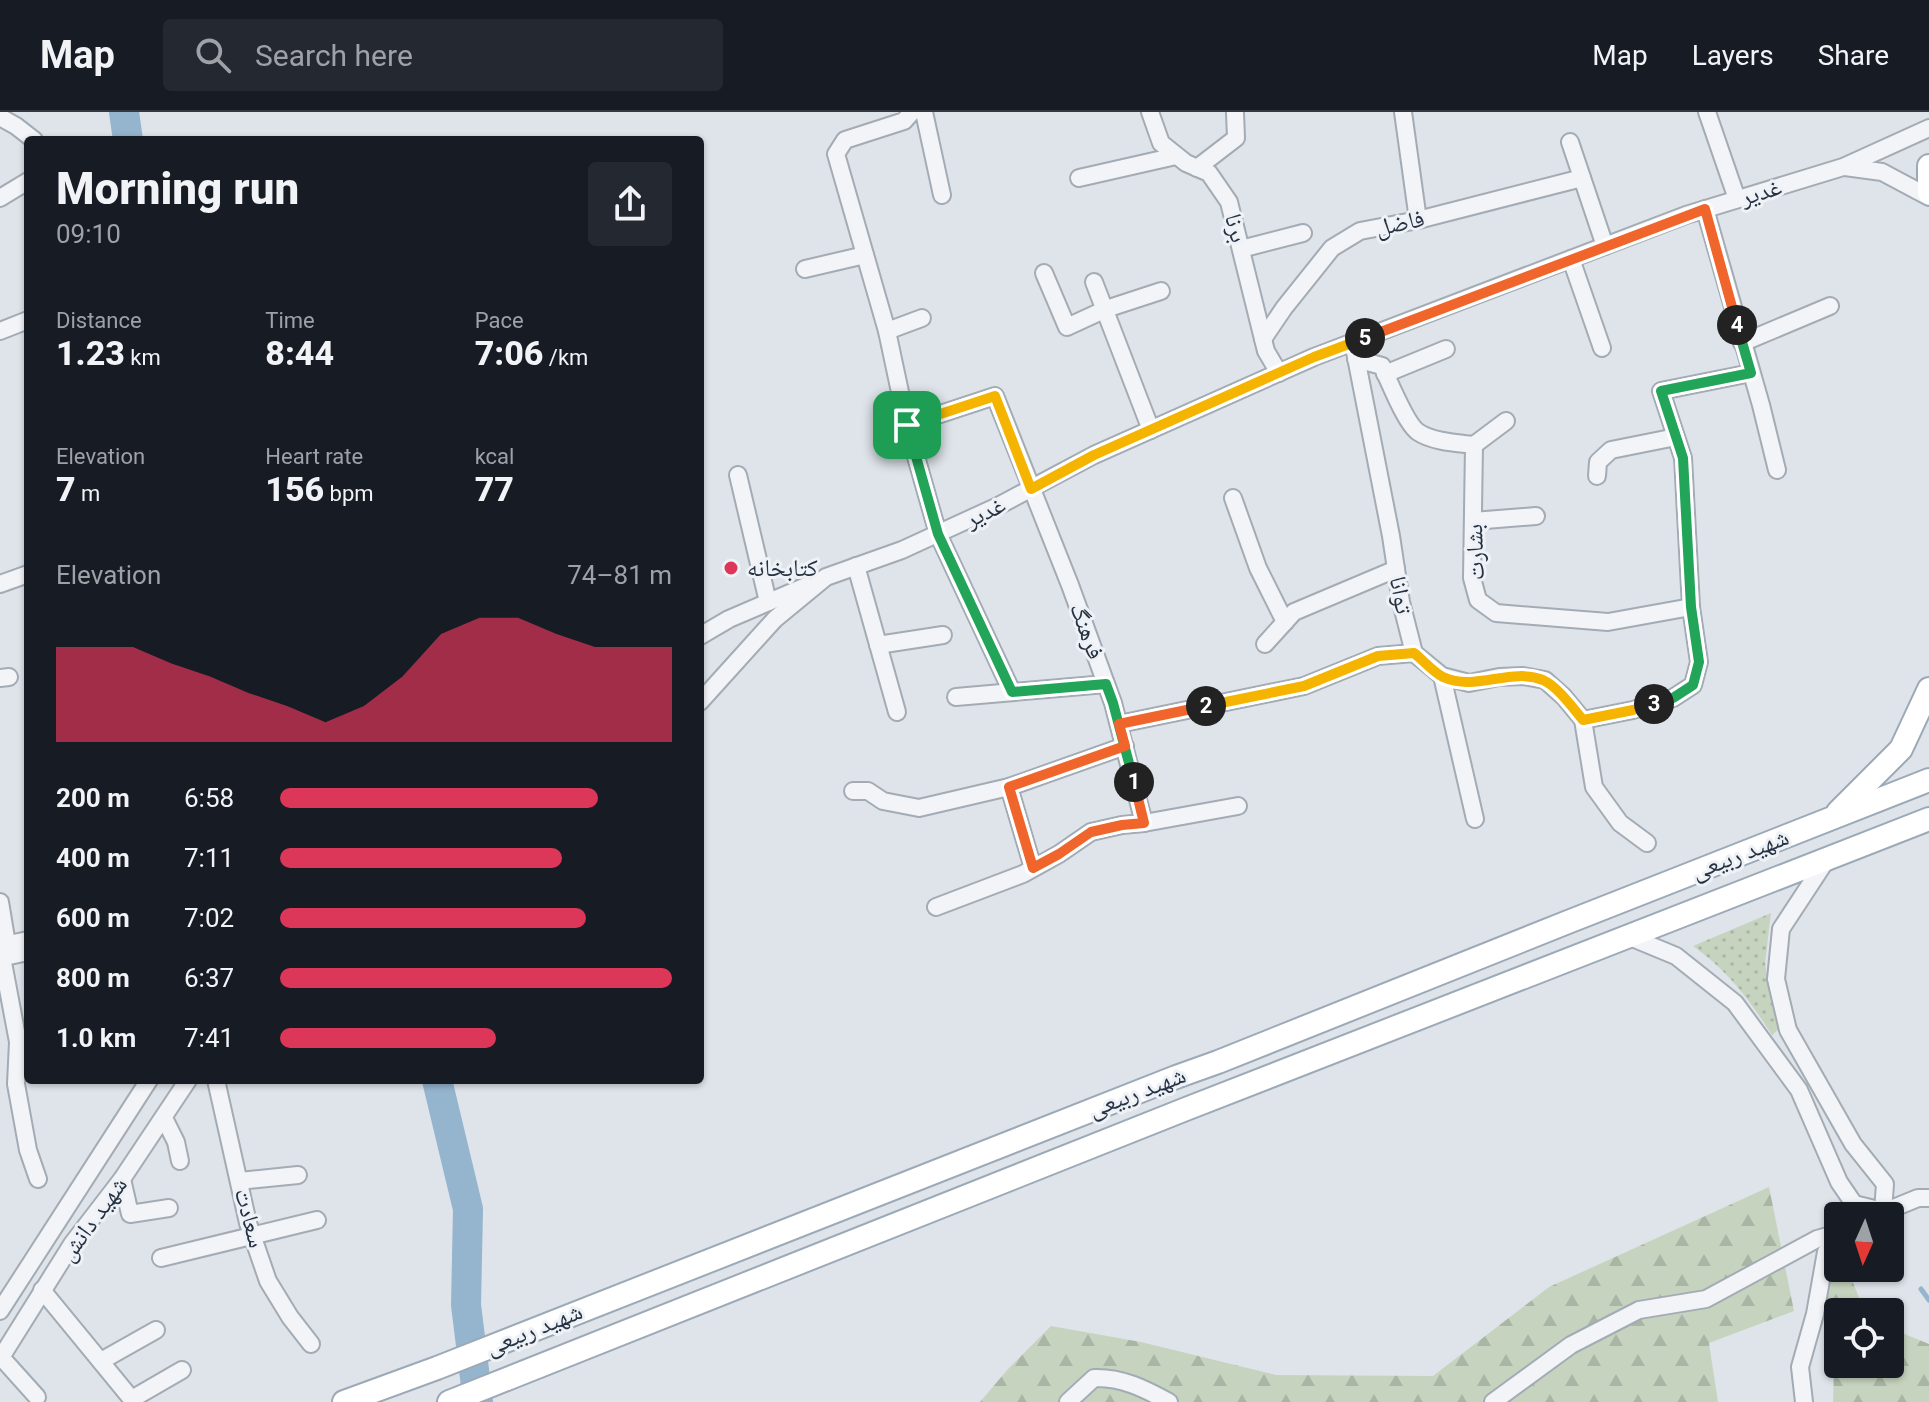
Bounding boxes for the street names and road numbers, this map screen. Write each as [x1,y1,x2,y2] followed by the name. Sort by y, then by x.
[1736,173,1785,212] street label: غدیر
[1373,204,1427,242] street label: فاضل
[1219,211,1253,245] street label: برنا
[959,490,1010,534] street label: غدیر
[1460,523,1490,581] street label: بشارت
[1384,574,1418,616] street label: توانا
[1064,599,1110,663] street label: فرهنگ
[1687,823,1793,885] street label: شهید ربیعی
[1084,1061,1190,1123] street label: شهید ربیعی
[53,1171,133,1267] street label: شهید دانش
[229,1185,271,1251] street label: سعادت
[482,1297,586,1361] street label: شهید ربیعی

